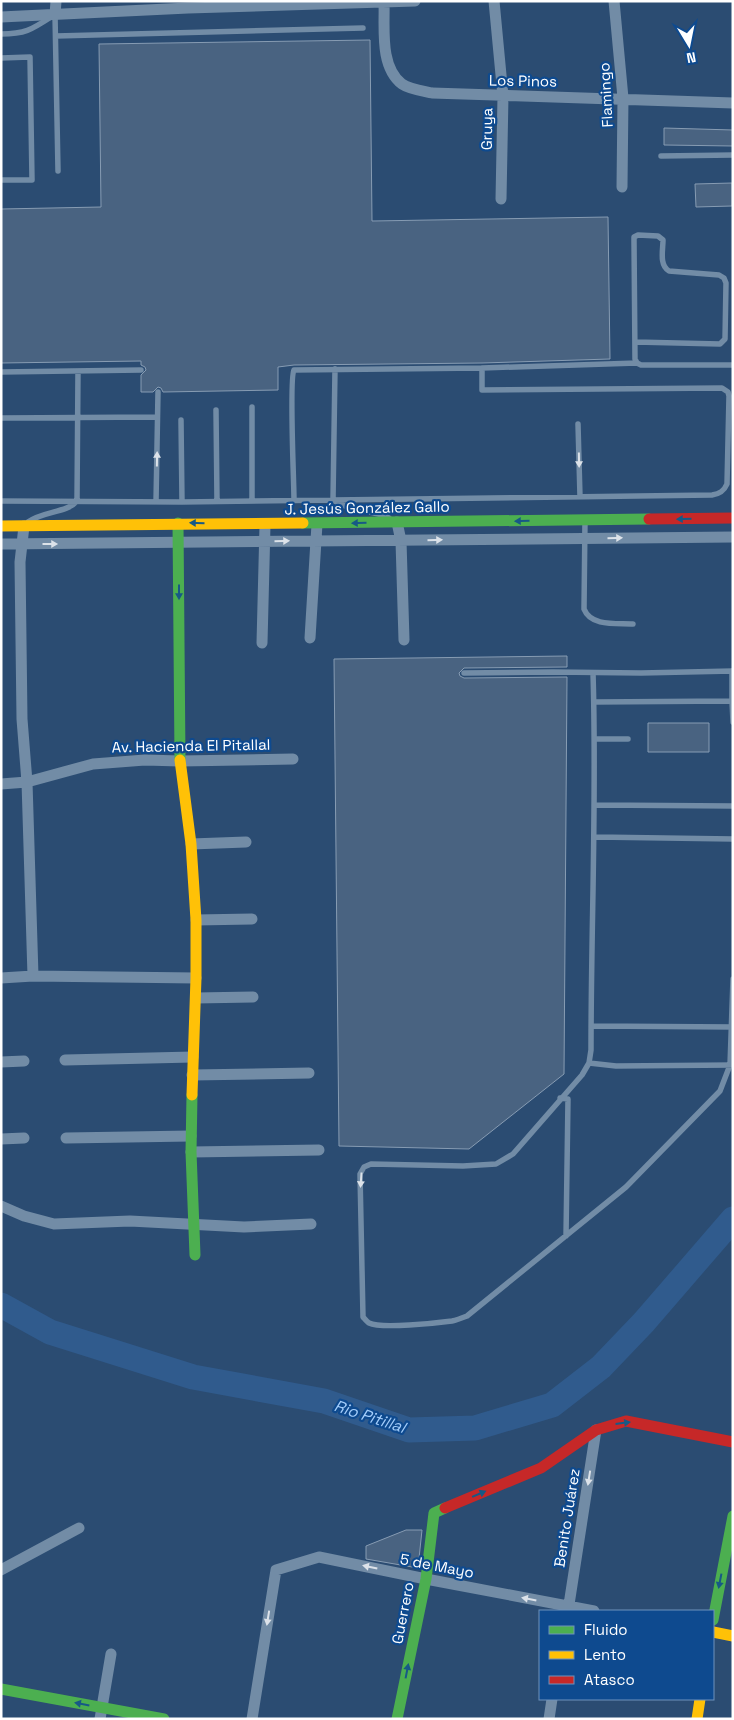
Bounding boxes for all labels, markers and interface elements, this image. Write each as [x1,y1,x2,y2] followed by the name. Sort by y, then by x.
[664,20,714,70] north arrow
[685,48,697,67] text: N
[594,62,617,128] street label: Flamingo
[489,70,557,91] street label: Los Pinos
[477,107,496,150] street label: Gruya
[153,451,161,467] one-way arrow
[575,453,583,469] one-way arrow
[284,497,450,518] street label: J. Jesús González Gallo
[676,515,692,523] one-way arrow
[513,517,529,525] one-way arrow
[188,519,204,527] one-way arrow
[351,519,367,527] one-way arrow
[607,534,623,542] one-way arrow
[427,536,443,544] one-way arrow
[275,537,291,545] one-way arrow
[42,540,58,548] one-way arrow
[175,584,183,600] one-way arrow
[111,735,270,756] street label: Av. Hacienda El Pitallal
[356,1172,364,1188] one-way arrow
[332,1395,410,1439] water label: Rio Pitillal
[616,1419,632,1427] one-way arrow
[549,1467,584,1569] street label: Benito Juárez
[584,1470,592,1486] one-way arrow
[472,1490,487,1498] one-way arrow
[398,1549,476,1582] street label: 5 de Mayo
[361,1563,377,1571] one-way arrow
[716,1573,724,1589] one-way arrow
[387,1580,418,1645] street label: Guerrero
[521,1595,537,1603] one-way arrow
[539,1610,714,1700] legend
[263,1611,271,1627] one-way arrow
[584,1620,628,1639] text: Fluido
[584,1645,626,1664] text: Lento
[403,1663,411,1679] one-way arrow
[584,1670,635,1689] text: Atasco
[73,1700,89,1708] one-way arrow

